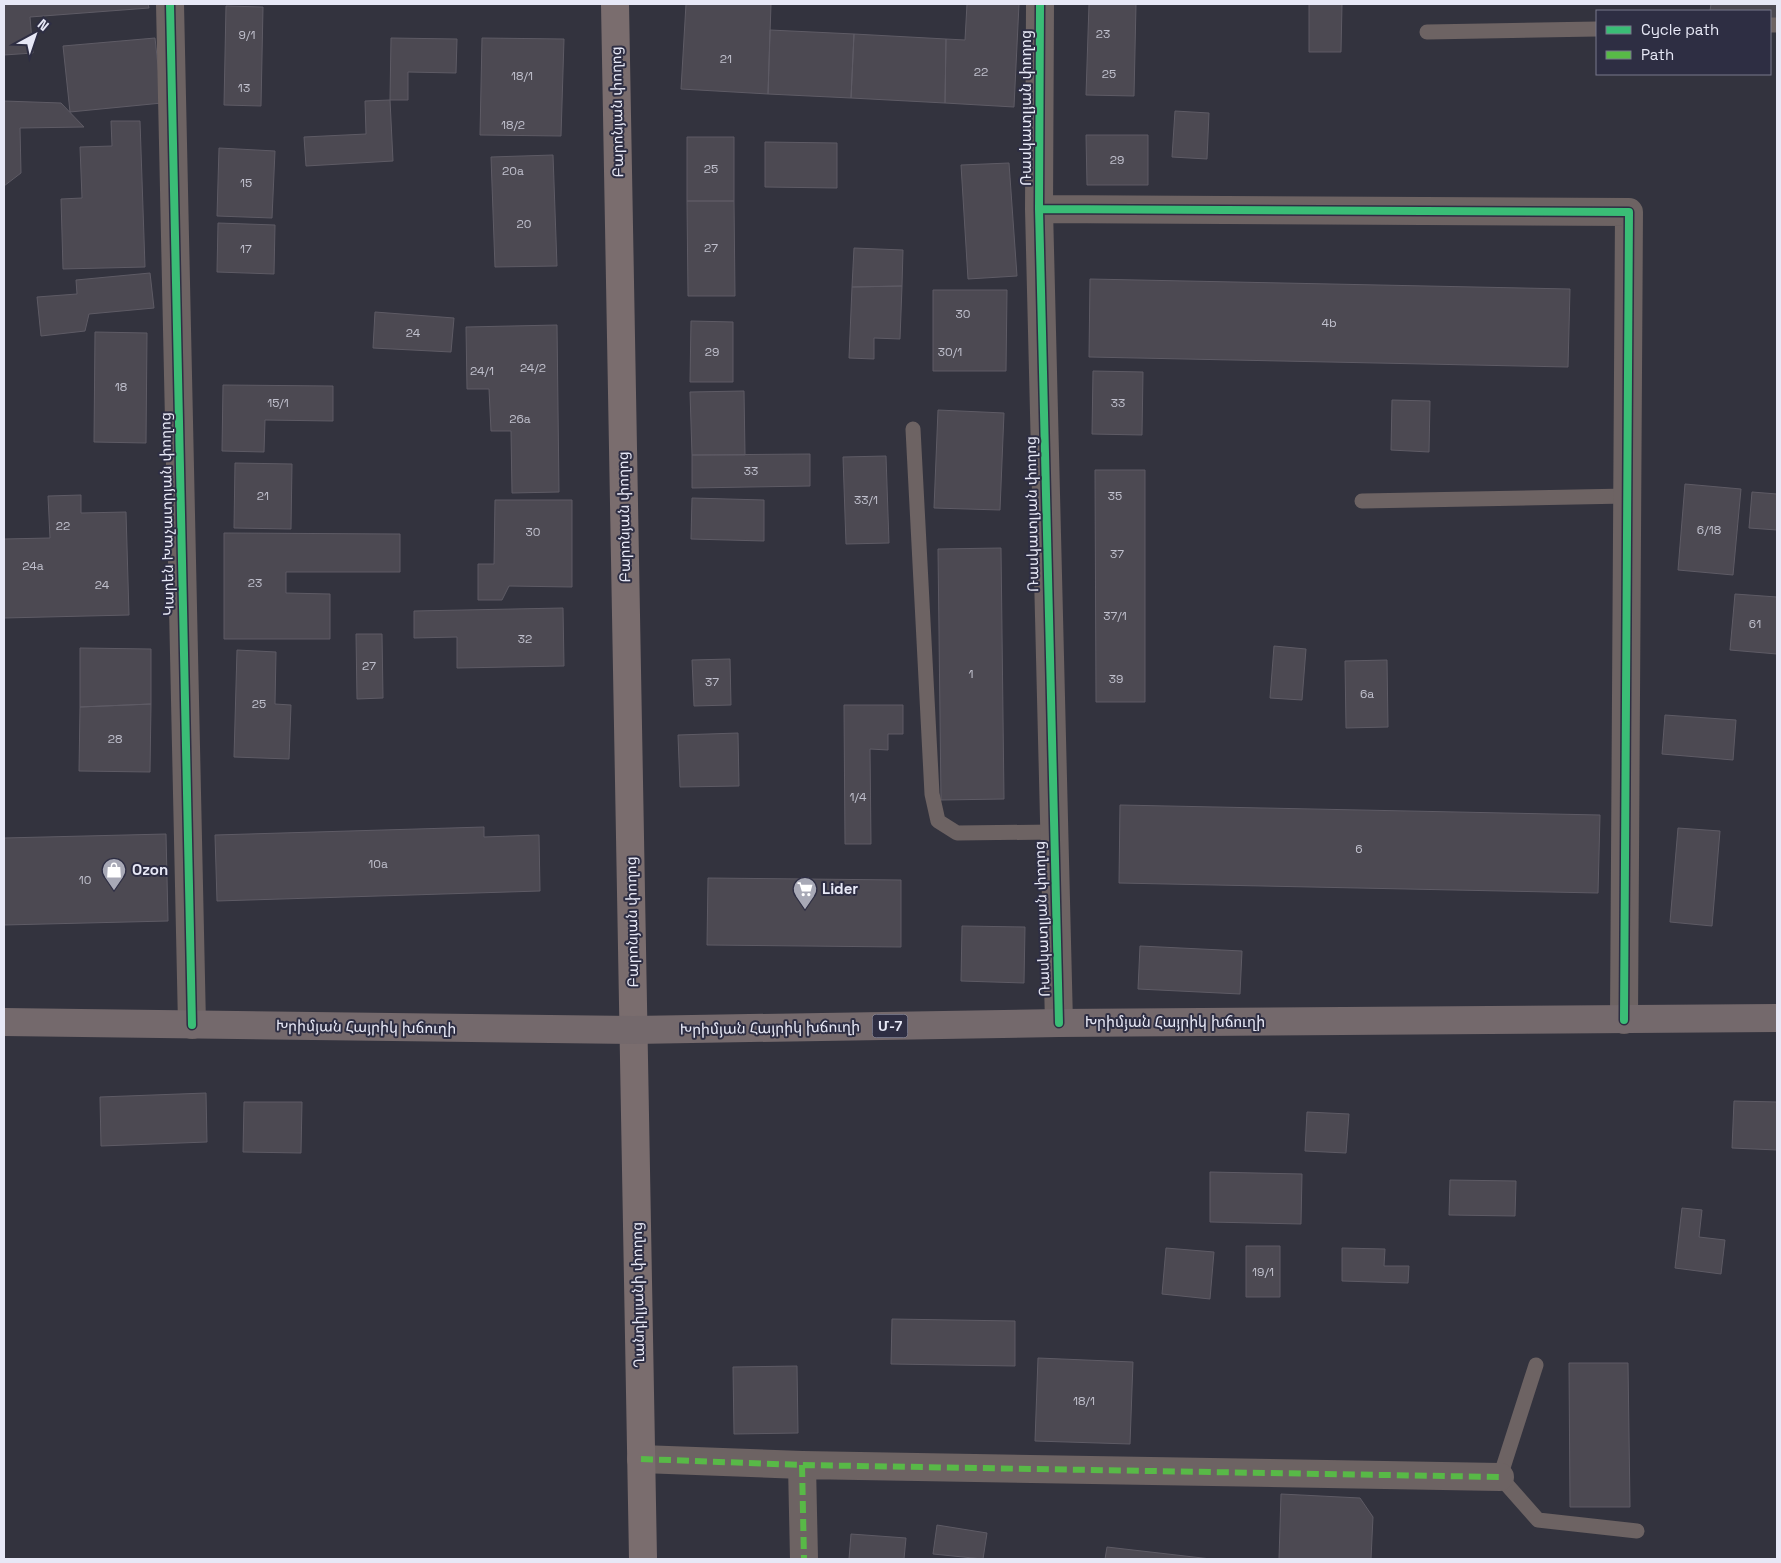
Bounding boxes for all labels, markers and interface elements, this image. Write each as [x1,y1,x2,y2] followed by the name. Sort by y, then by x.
[10,10,60,60] north arrow
[1596,10,1771,75] legend
[34,15,53,35] text: N
[1641,20,1719,39] text: Cycle path
[1096,26,1110,42] house number: 23
[239,27,255,43] house number: 9/1
[1016,30,1035,186] street label: Ռասկատլյան փողոց
[1641,45,1674,64] text: Path
[606,46,627,178] street label: Բարոնյան փողոց
[720,51,732,67] house number: 21
[974,64,988,80] house number: 22
[1102,66,1116,82] house number: 25
[511,68,533,84] house number: 18/1
[238,80,250,96] house number: 13
[501,117,525,133] house number: 18/2
[1110,152,1124,168] house number: 29
[704,161,718,177] house number: 25
[502,163,524,179] house number: 20a
[240,175,252,191] house number: 15
[517,216,531,232] house number: 20
[704,240,718,256] house number: 27
[240,241,252,257] house number: 17
[956,306,970,322] house number: 30
[1321,315,1337,331] house number: 4b
[406,325,421,341] house number: 24
[705,344,719,360] house number: 29
[938,344,962,360] house number: 30/1
[520,360,546,376] house number: 24/2
[470,363,494,379] house number: 24/1
[115,379,127,395] house number: 18
[267,395,289,411] house number: 15/1
[1111,395,1125,411] house number: 33
[509,411,531,427] house number: 26a
[155,412,178,616] street label: Կարեն Խաչատրյան փողոց
[1021,436,1042,592] street label: Ռասկատլյան փողոց
[613,451,634,583] street label: Բարոնյան փողոց
[744,463,758,479] house number: 33
[257,488,269,504] house number: 21
[1108,488,1122,504] house number: 35
[854,492,878,508] house number: 33/1
[56,518,70,534] house number: 22
[1697,522,1721,538] house number: 6/18
[526,524,540,540] house number: 30
[1110,546,1124,562] house number: 37
[22,558,44,574] house number: 24a
[248,575,262,591] house number: 23
[95,577,110,593] house number: 24
[1103,608,1127,624] house number: 37/1
[1749,616,1761,632] house number: 61
[518,631,532,647] house number: 32
[362,658,376,674] house number: 27
[968,666,974,682] house number: 1
[1109,671,1123,687] house number: 39
[705,674,719,690] house number: 37
[1360,686,1374,702] house number: 6a
[252,696,266,712] house number: 25
[108,731,122,747] house number: 28
[850,789,867,805] house number: 1/4
[1029,841,1054,997] street label: Ռասկատլյան փողոց
[1355,841,1363,857] house number: 6
[368,856,388,872] house number: 10a
[621,856,642,988] street label: Բարոնյան փողոց
[101,857,127,891] shop icon: Ozon
[132,860,168,879] place label: Ozon
[79,872,91,888] house number: 10
[792,876,818,910] supermarket icon: Lider
[822,879,858,898] place label: Lider
[1085,1012,1265,1031] street label: Խրիմյան Հայրիկ խճուղի
[872,1014,908,1038] road number: Մ-7
[276,1015,456,1038] street label: Խրիմյան Հայրիկ խճուղի
[680,1016,860,1039] street label: Խրիմյան Հայրիկ խճուղի
[627,1222,648,1368] street label: Ղանդիլյանի փողոց
[1252,1264,1274,1280] house number: 19/1
[1073,1393,1095,1409] house number: 18/1

